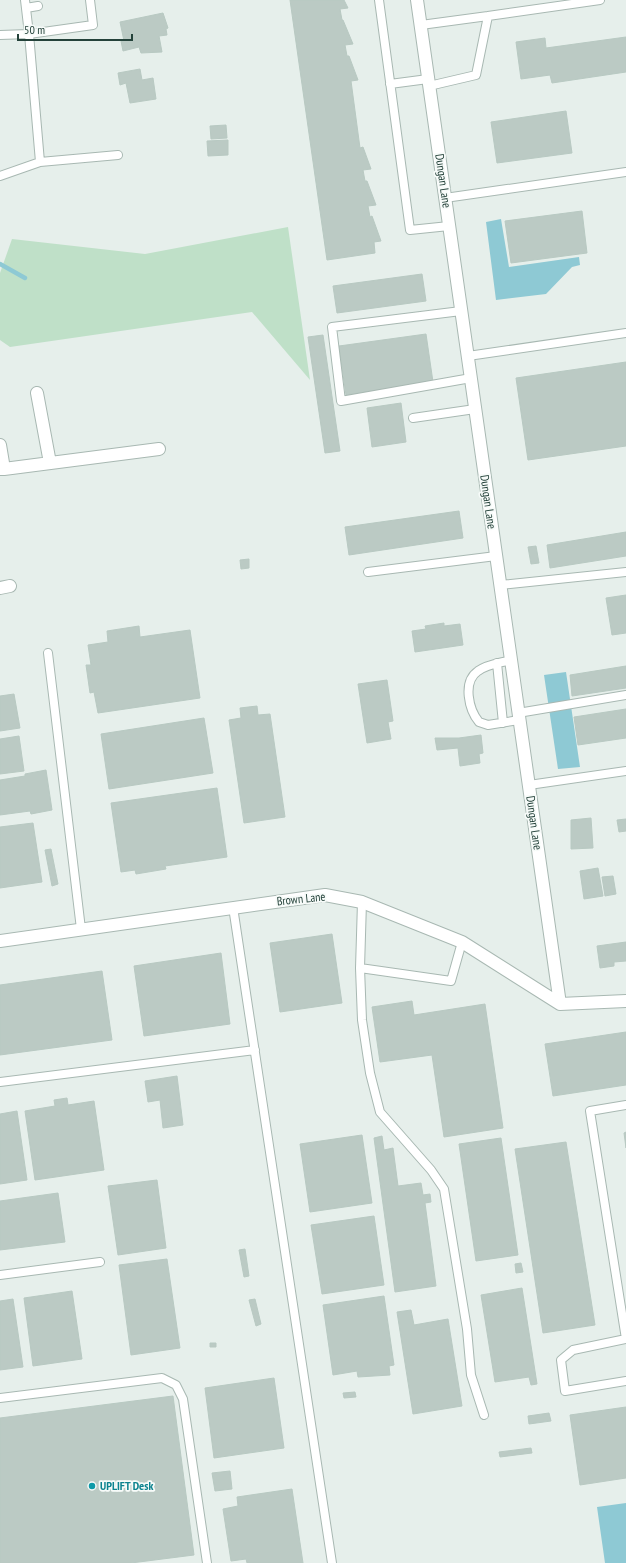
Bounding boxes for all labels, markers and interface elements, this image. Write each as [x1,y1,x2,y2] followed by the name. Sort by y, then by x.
[18,16,132,42] scale bar
[24,22,45,37] text: 50 m
[432,153,455,209] street label: Dungan Lane
[477,474,500,530] street label: Dungan Lane
[523,795,546,851] street label: Dungan Lane
[276,888,326,909] street label: Brown Lane
[100,1478,153,1493] place label: UPLIFT Desk
[87,1481,97,1491] marker: UPLIFT Desk

